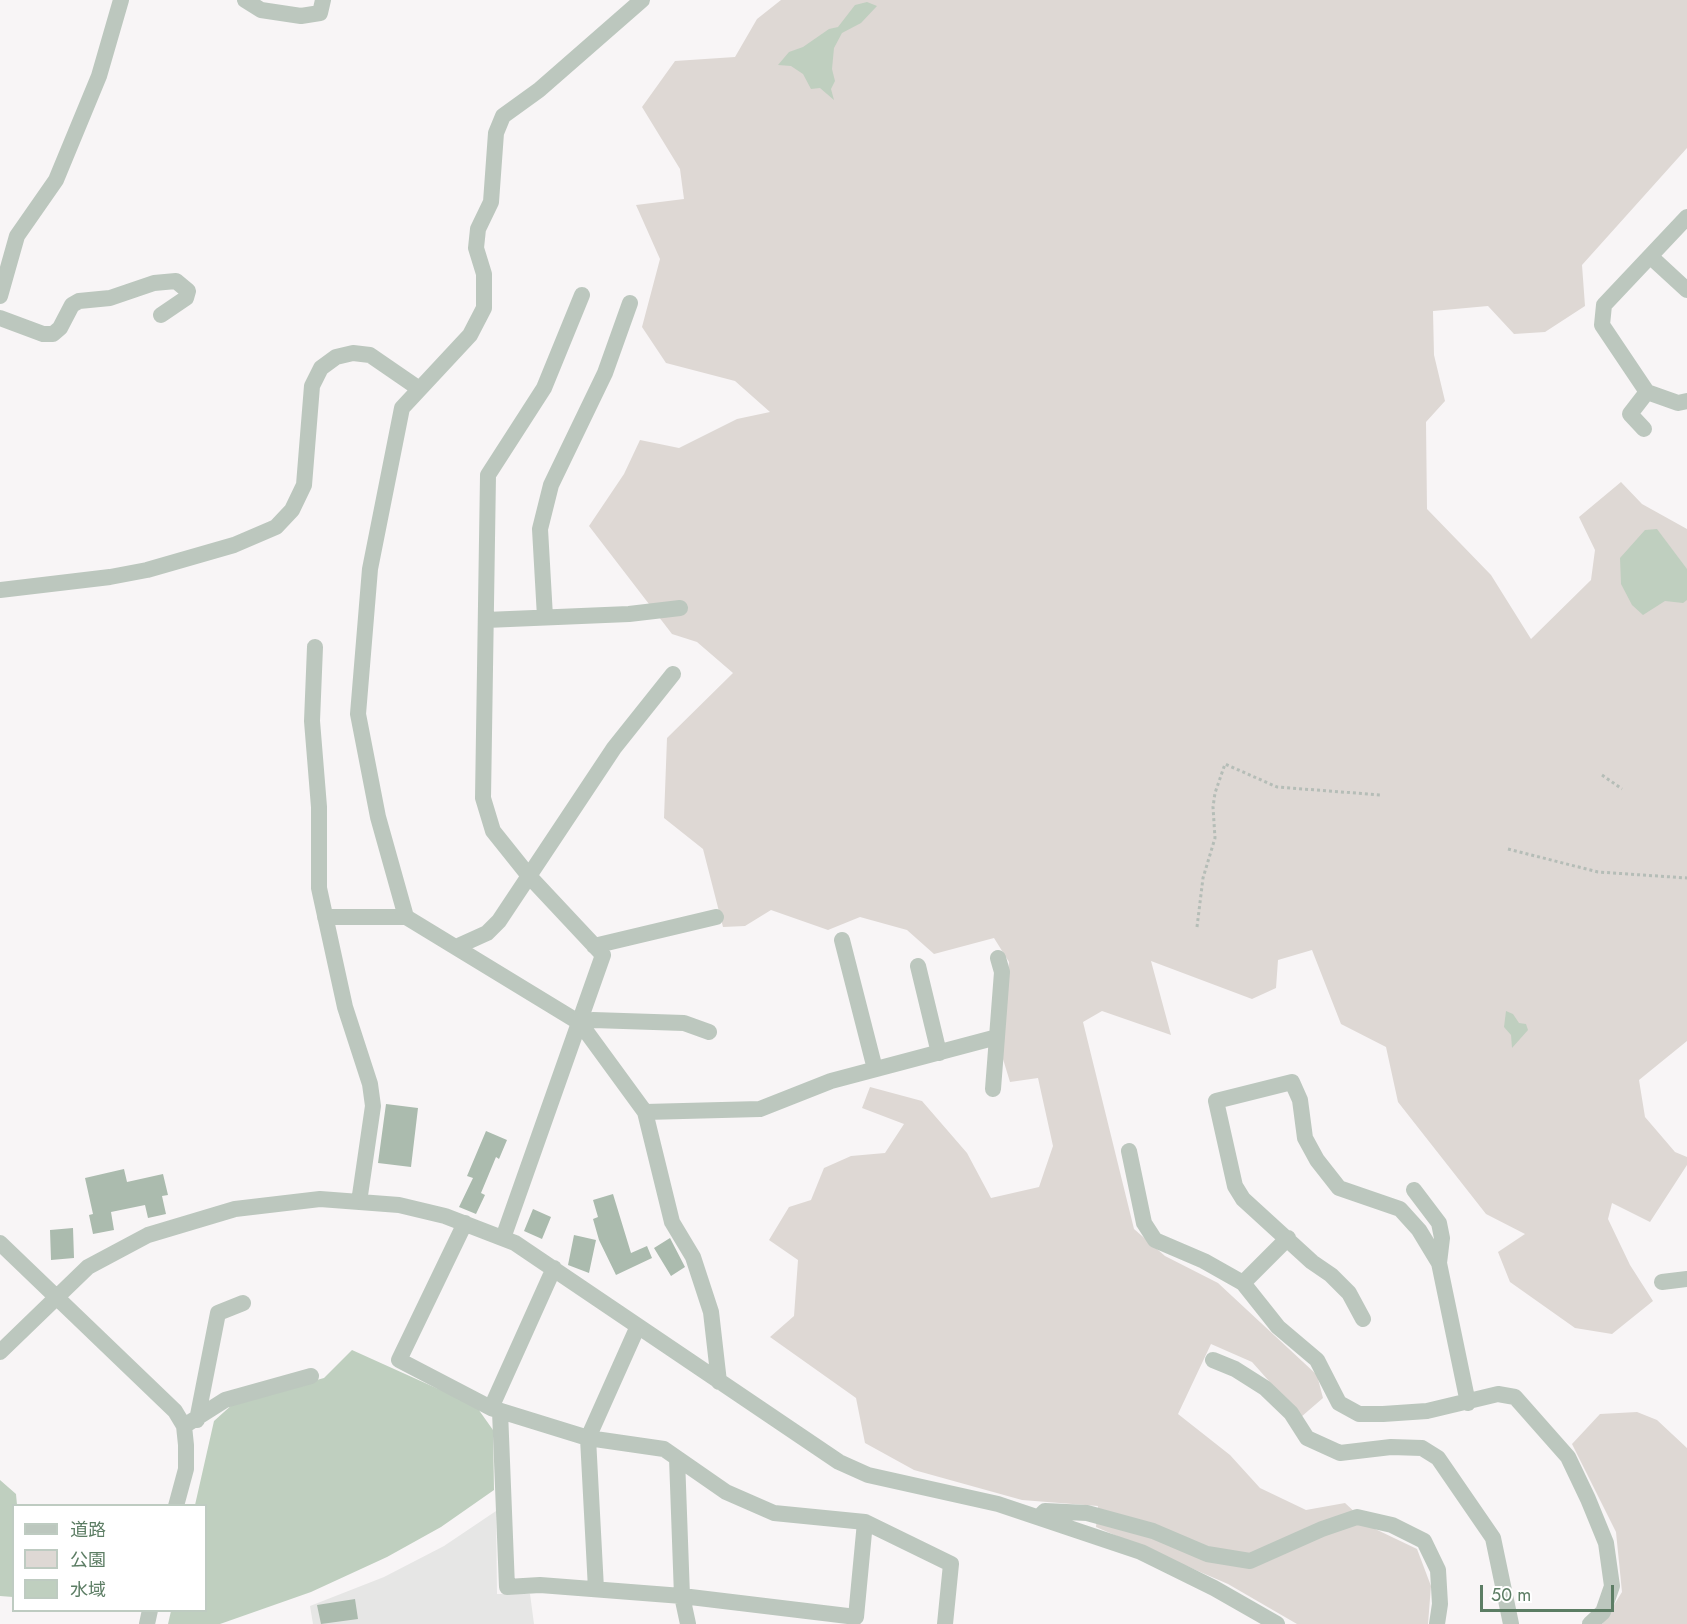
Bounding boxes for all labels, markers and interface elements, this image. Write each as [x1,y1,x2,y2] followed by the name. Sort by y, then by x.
[12,1504,207,1612] legend
[70,1517,106,1543] text: 道路
[70,1547,106,1573] text: 公園
[1483,1573,1616,1611] scale bar
[70,1577,106,1603] text: 水域
[1491,1582,1531,1608] text: 50 m

